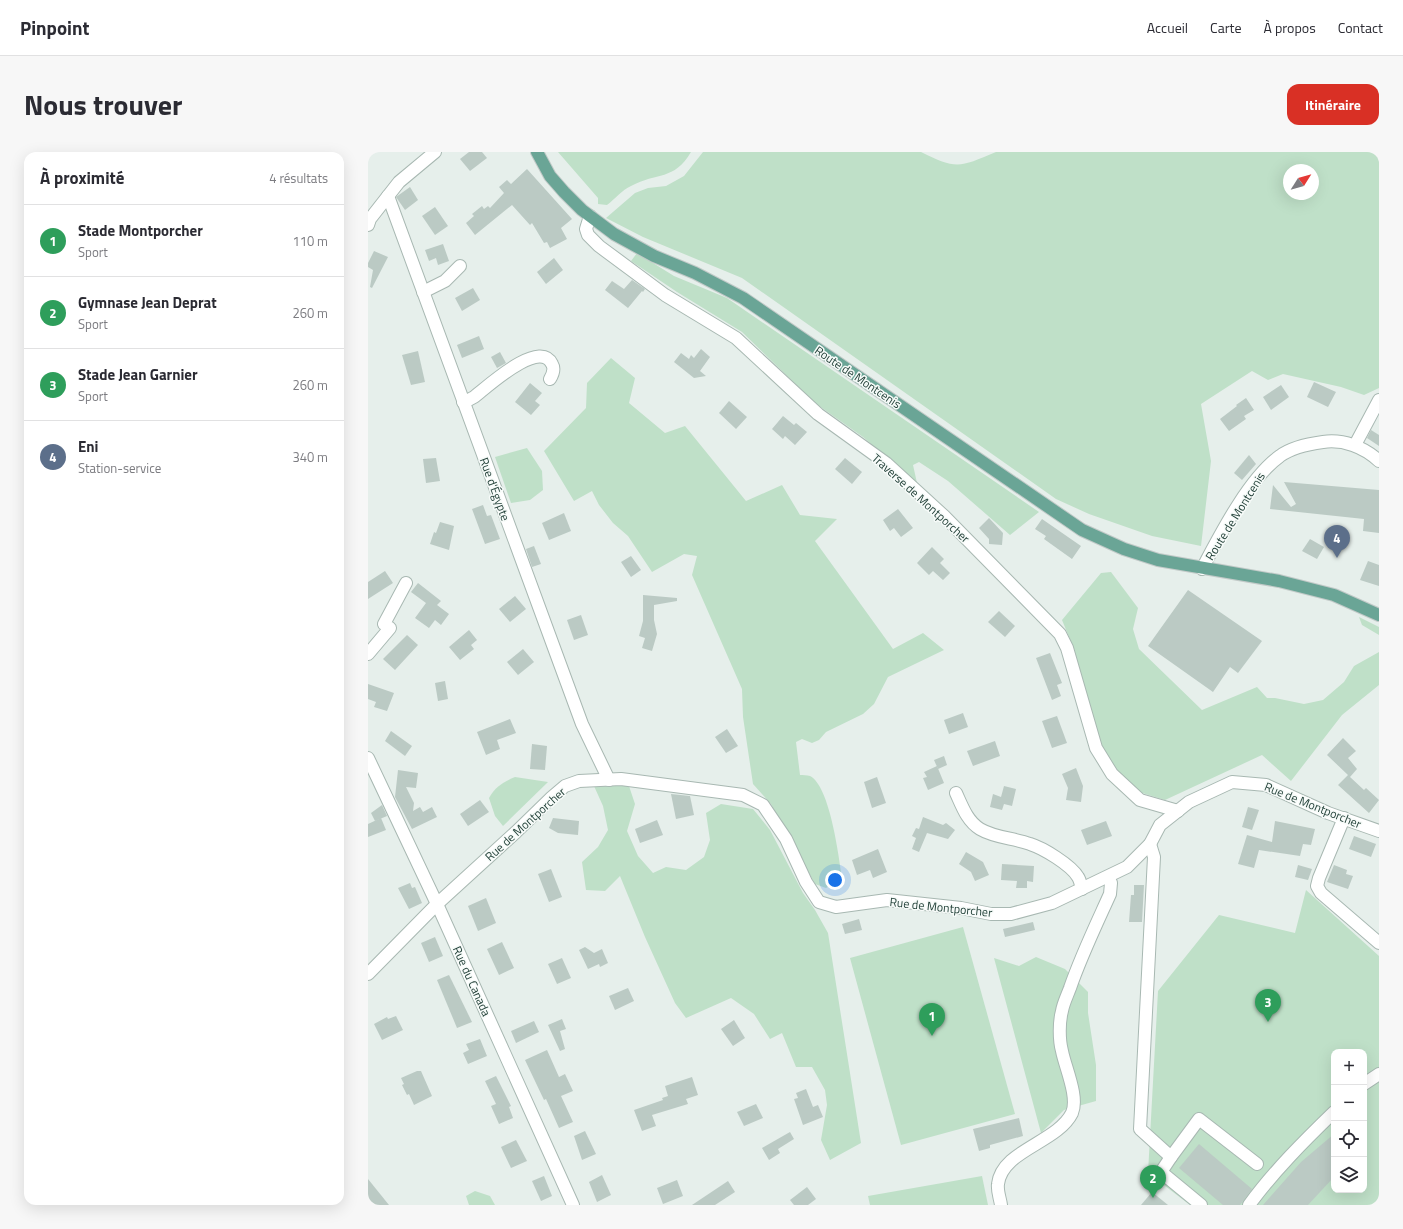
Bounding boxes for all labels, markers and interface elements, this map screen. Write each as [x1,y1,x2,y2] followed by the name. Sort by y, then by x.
[20,13,89,42] text: Pinpoint
[1147,17,1188,38] text: Accueil
[1210,17,1242,38] text: Carte
[1264,17,1316,38] text: À propos
[1338,17,1383,38] text: Contact
[24,83,182,126] text: Nous trouver
[1287,84,1379,125] button: Itinéraire
[1283,164,1319,200] north arrow
[40,165,124,191] text: À proximité
[269,168,328,188] text: 4 résultats
[78,219,203,242] text: Stade Montporcher
[49,231,57,251] text: 1
[292,231,328,251] text: 110 m
[78,242,108,262] text: Sport
[78,291,217,314] text: Gymnase Jean Deprat
[49,303,57,323] text: 2
[292,303,328,323] text: 260 m
[78,314,108,334] text: Sport
[811,341,905,413] street label: Route de Montcenis
[78,363,198,386] text: Stade Jean Garnier
[49,375,57,395] text: 3
[292,375,328,395] text: 260 m
[78,386,108,406] text: Sport
[78,435,98,458] text: Eni
[49,447,57,467] text: 4
[292,447,328,467] text: 340 m
[868,449,974,547] street label: Traverse de Montporcher
[475,455,515,523] street label: Rue d'Égypte
[78,458,161,478] text: Station-service
[1200,468,1270,564] street label: Route de Montcenis
[1324,525,1350,558] pin: 4
[1262,777,1364,833] street label: Rue de Montporcher
[480,782,570,866] street label: Rue de Montporcher
[825,870,845,890] your location
[889,892,993,922] street label: Rue de Montporcher
[448,943,496,1019] street label: Rue du Canada
[1255,989,1281,1022] pin: 3
[919,1003,945,1036] pin: 1
[1331,1049,1367,1193] map controls
[1331,1049,1367,1085] button: +
[1331,1085,1367,1121] button: −
[1331,1121,1367,1157] button: locate
[1331,1157,1367,1193] button: layers
[1140,1165,1166,1198] pin: 2

